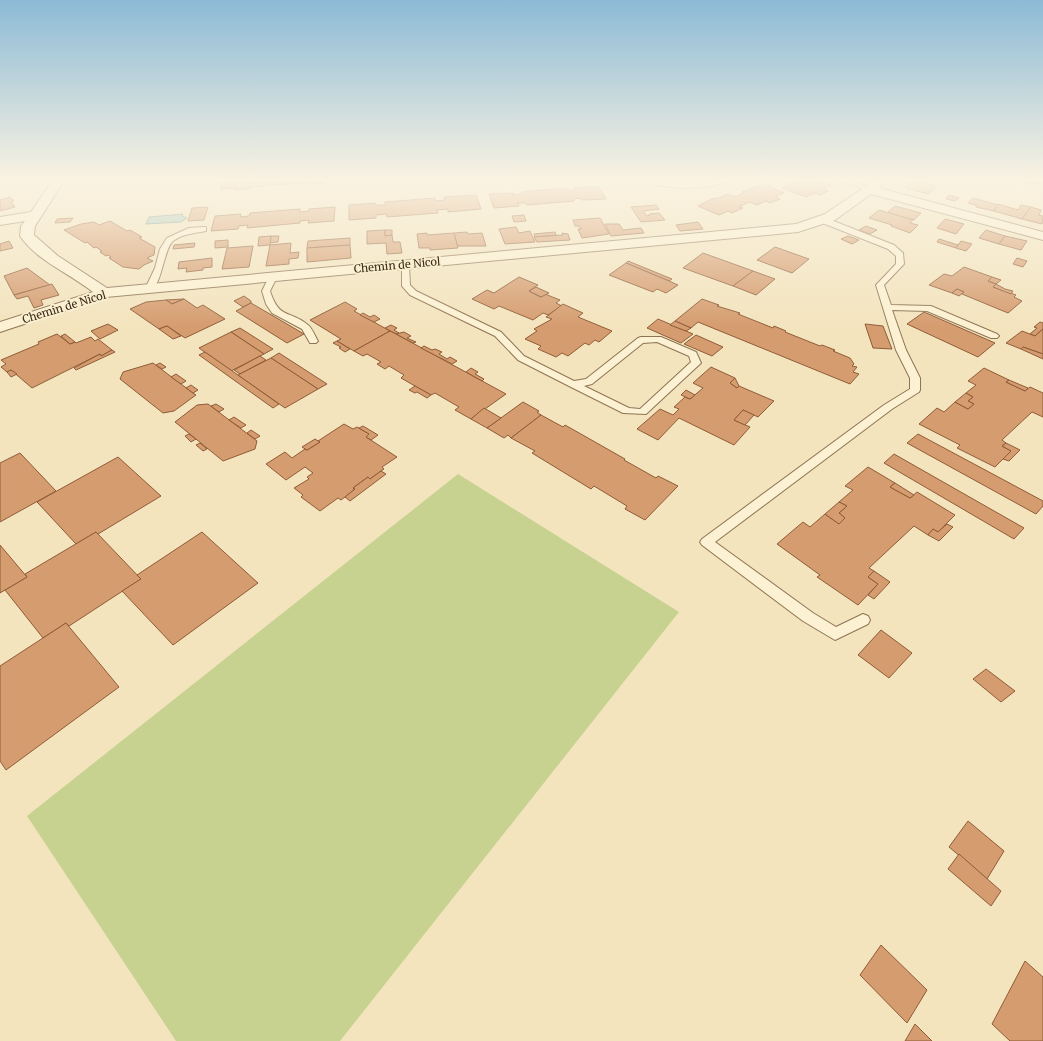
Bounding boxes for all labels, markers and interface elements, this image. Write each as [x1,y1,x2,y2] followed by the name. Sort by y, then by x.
[353,254,441,276] street label: Chemin de Nicol
[20,287,108,326] street label: Chemin de Nicol

